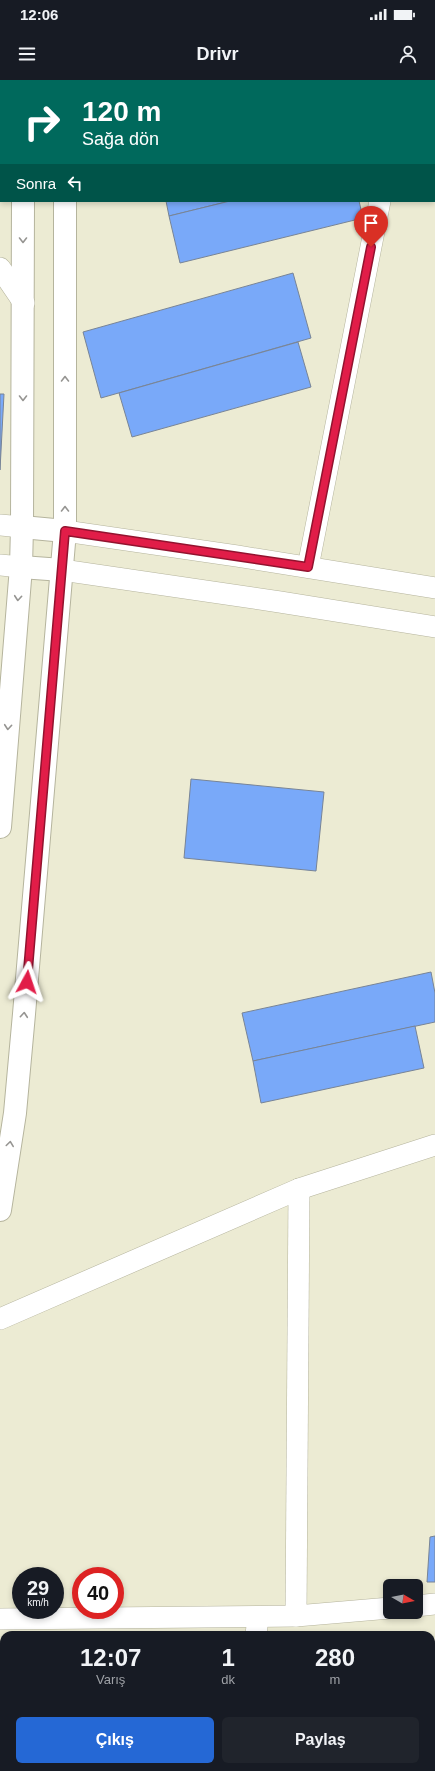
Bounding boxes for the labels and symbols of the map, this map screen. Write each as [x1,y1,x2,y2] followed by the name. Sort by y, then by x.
[354,206,388,247] pin
[19,237,27,243] one-way arrow
[61,376,69,382] one-way arrow
[19,395,27,401] one-way arrow
[61,506,69,512] one-way arrow
[14,595,23,601] one-way arrow
[4,724,13,730] one-way arrow
[6,961,48,1003] position arrow
[19,1012,28,1018] one-way arrow
[5,1141,14,1147] one-way arrow
[72,1567,124,1619] speed limit sign: 40
[383,1579,423,1619] north arrow

